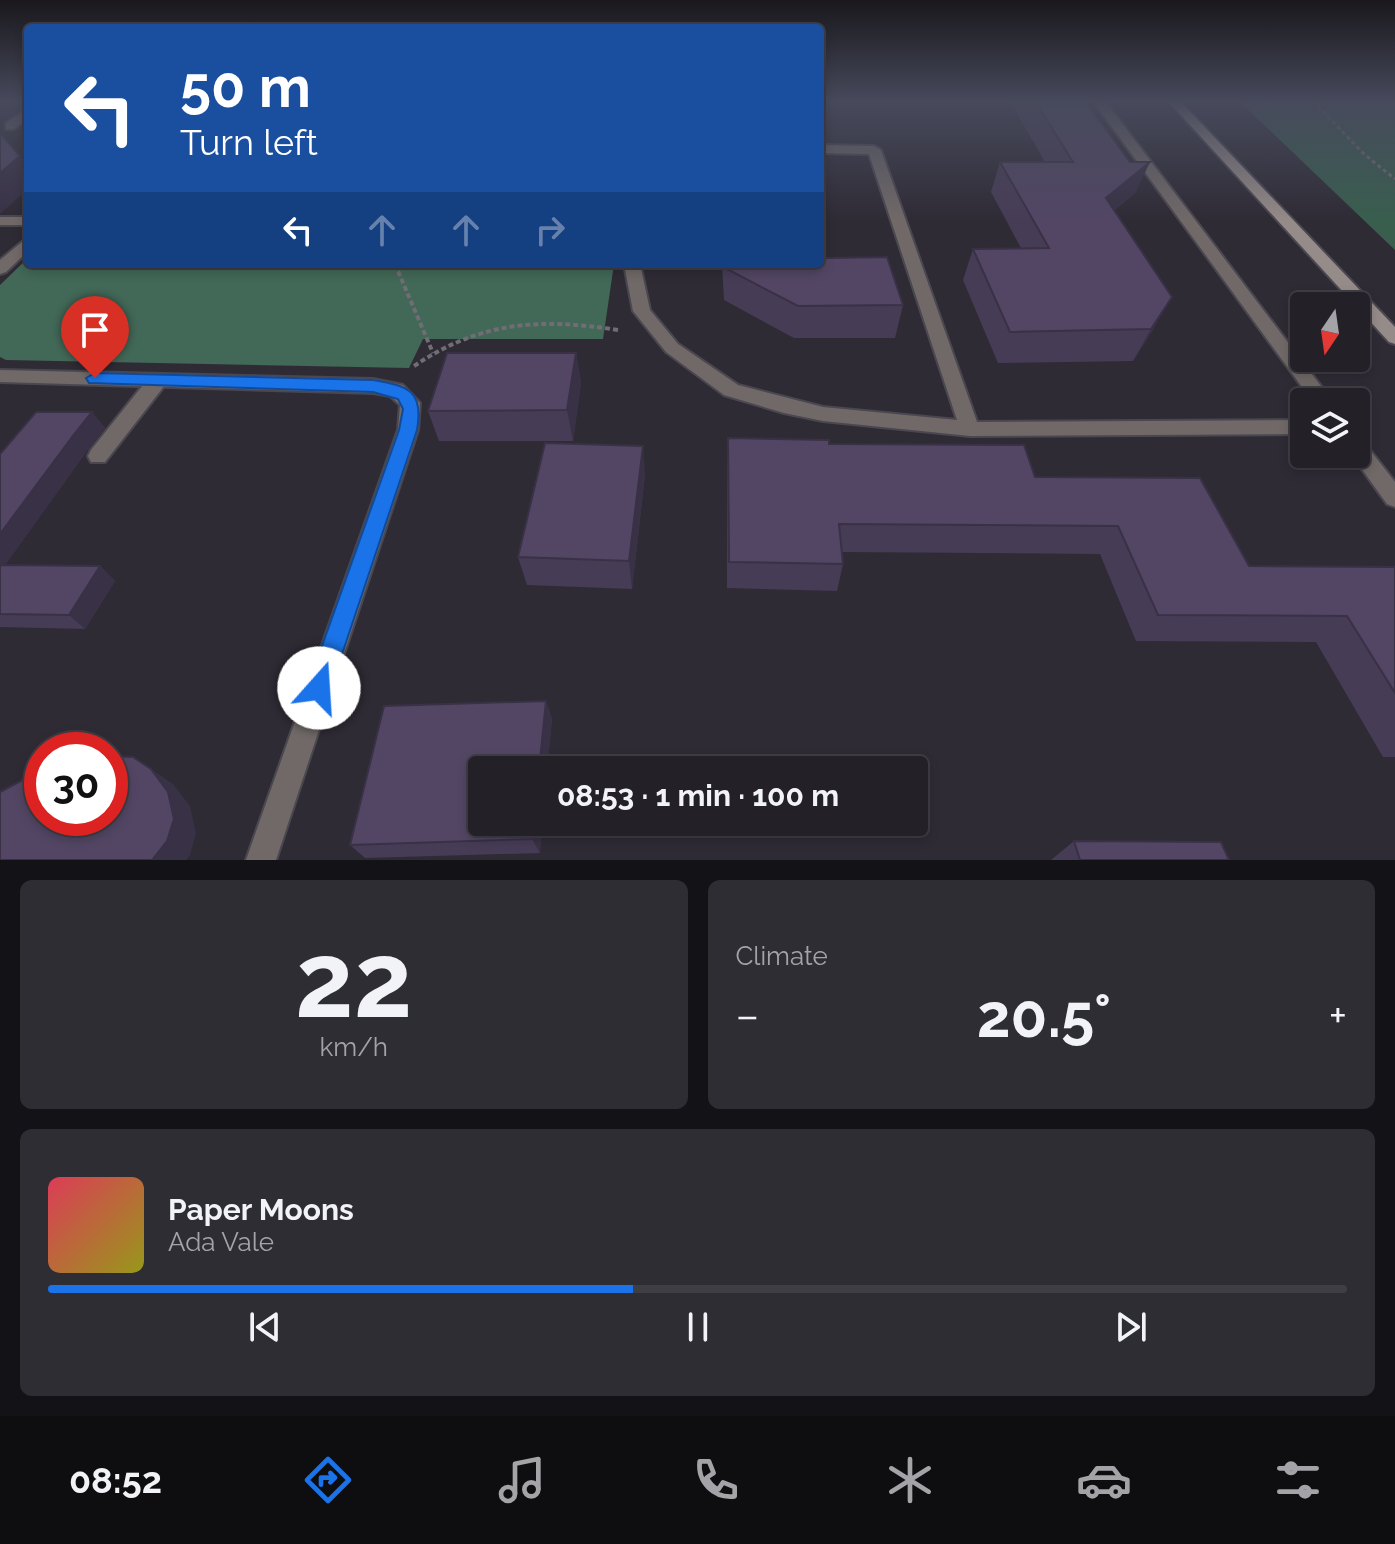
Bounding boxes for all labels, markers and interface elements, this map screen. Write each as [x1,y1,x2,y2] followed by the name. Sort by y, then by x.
[180,54,311,120] text: 50 m
[48,56,152,160] icon: left
[180,121,318,163] text: Turn left
[276,208,320,252] icon: left
[360,208,404,252] icon: ahead
[444,208,488,252] icon: ahead
[528,208,572,252] icon: right
[1290,292,1370,372] north arrow
[1290,292,1370,468] map controls
[61,296,129,378] pin
[73,308,117,352] icon: arrive
[1290,388,1370,468] button: layers
[277,646,361,730] position arrow
[24,732,128,836] speed limit sign: 30
[557,778,839,813] text: 08:53 · 1 min · 100 m
[295,919,412,1041] text: 22
[736,941,828,971] text: Climate
[977,981,1111,1051] text: 20.5°
[736,990,759,1041] text: −
[1329,990,1347,1041] text: +
[319,1032,388,1062] text: km/h
[168,1192,354,1227] text: Paper Moons
[168,1227,274,1257] text: Ada Vale
[243,1305,287,1349] icon: previous
[676,1305,720,1349] icon: pause
[1109,1305,1153,1349] icon: next
[300,1452,356,1508] icon: directions
[494,1452,550,1508] icon: music
[688,1452,744,1508] icon: phone
[882,1452,938,1508] icon: climate
[1076,1452,1132,1508] icon: car
[1270,1452,1326,1508] icon: filters
[69,1459,162,1501] text: 08:52

